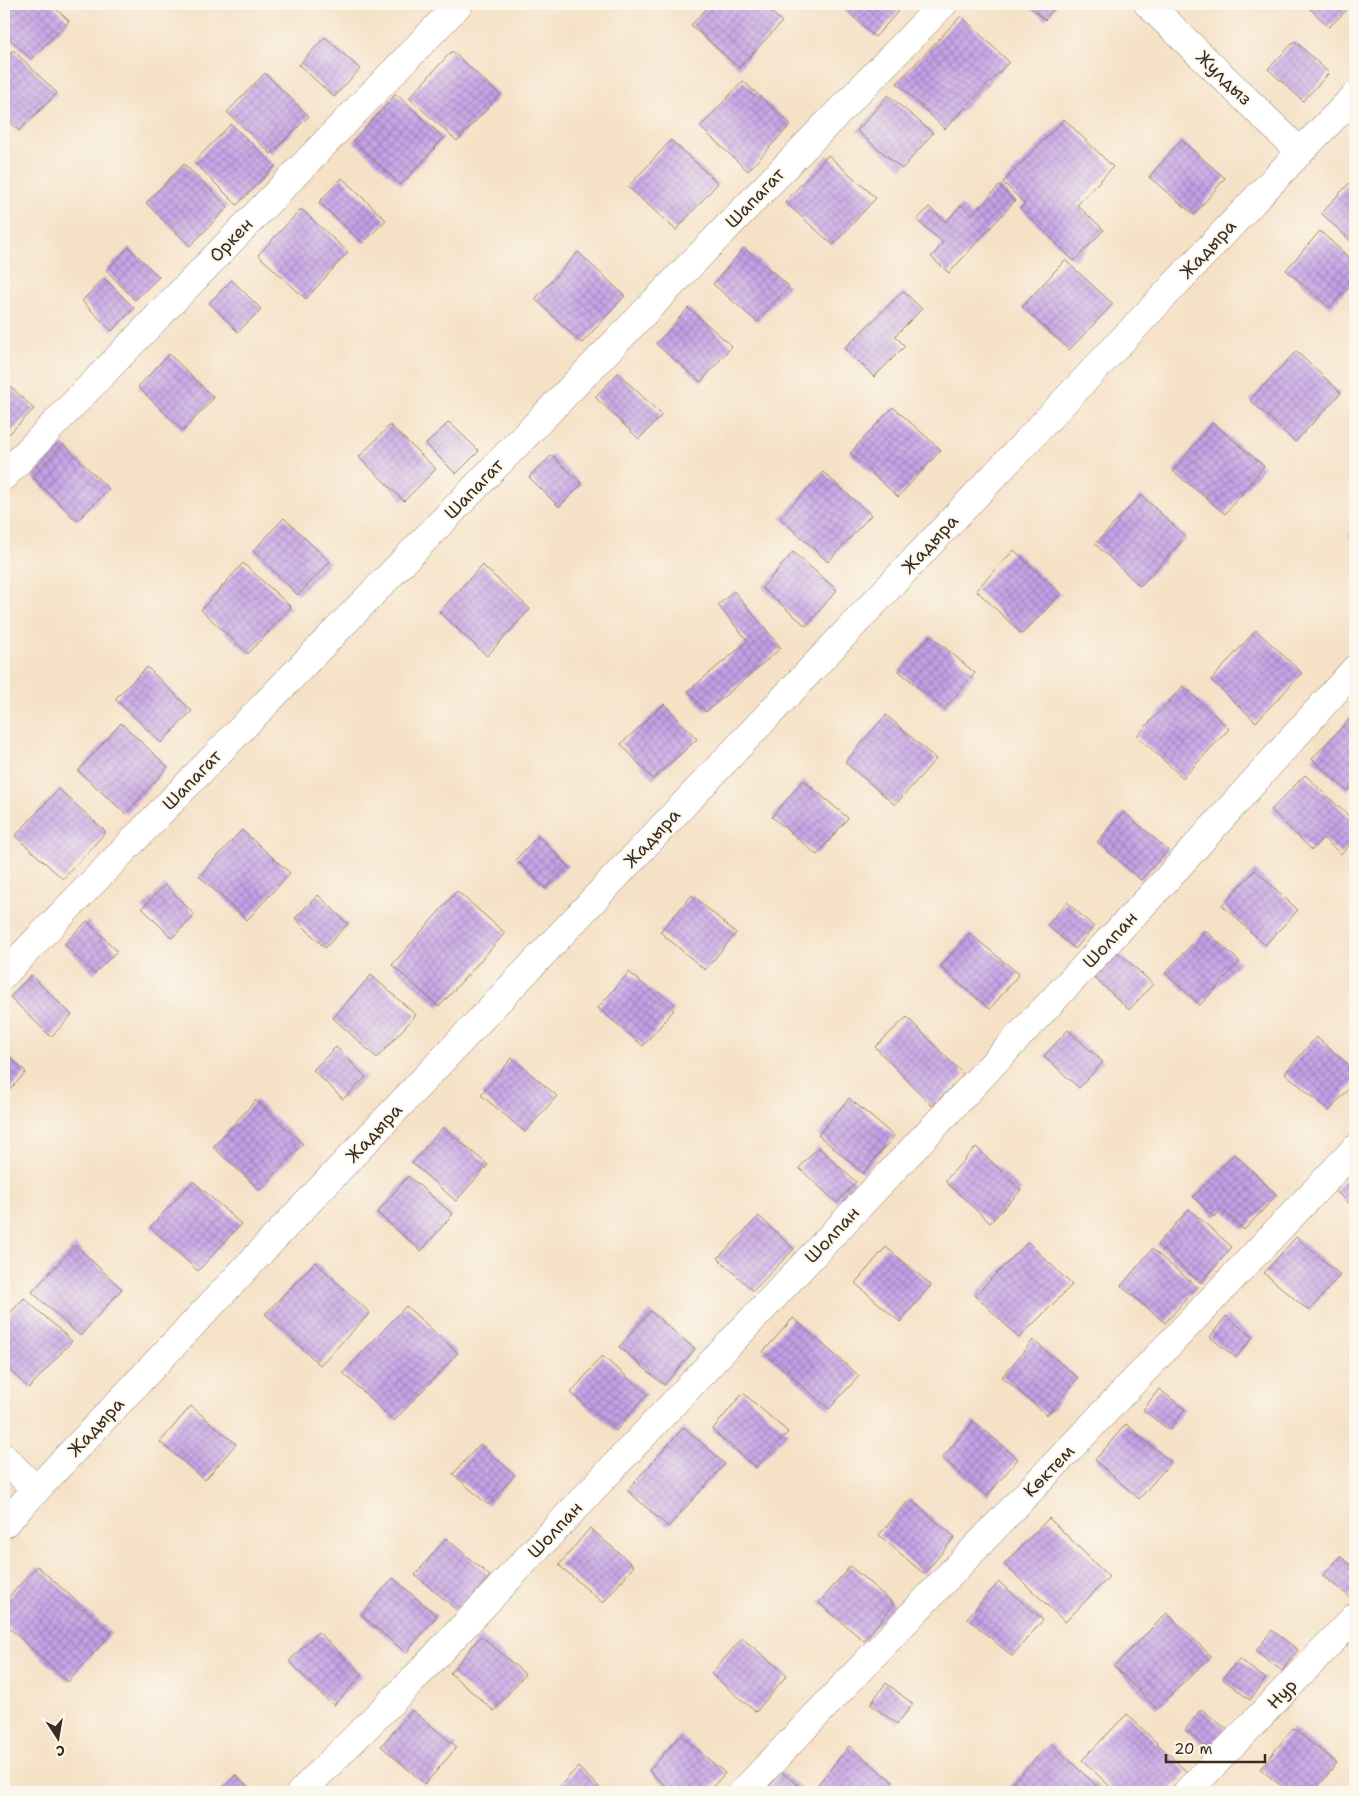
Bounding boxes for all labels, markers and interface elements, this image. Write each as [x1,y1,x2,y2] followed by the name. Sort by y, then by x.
[1191,45,1257,111] street label: Жулдыз
[720,162,791,234] street label: Шапагат
[204,213,258,267] street label: Оркен
[1174,214,1242,284] street label: Жадыра
[439,453,510,525] street label: Шапагат
[896,509,964,579] street label: Жадыра
[157,744,228,816] street label: Шапагат
[618,803,686,873] street label: Жадыра
[1077,906,1143,974] street label: Шолпан
[340,1098,408,1168] street label: Жадыра
[799,1201,865,1269] street label: Шолпан
[62,1392,130,1462] street label: Жадыра
[1018,1440,1080,1502] street label: Көктем
[522,1496,588,1564] street label: Шолпан
[1262,1674,1302,1714] street label: Нур
[32,1714,82,1764] north arrow
[1166,1731,1265,1763] scale bar
[1174,1739,1213,1759] text: 20 m
[55,1741,67,1760] text: С

